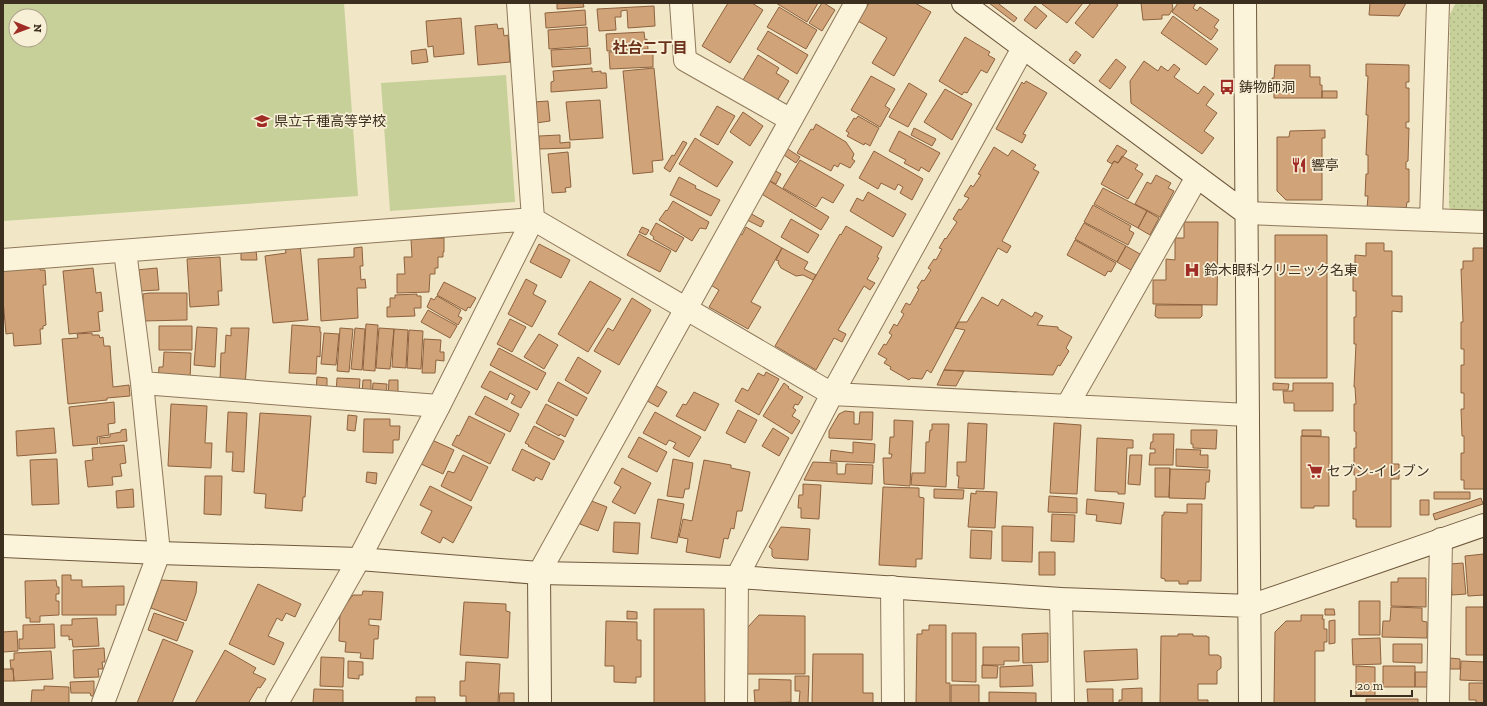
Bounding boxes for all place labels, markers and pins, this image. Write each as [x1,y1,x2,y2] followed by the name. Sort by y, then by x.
[1218,78,1236,96] bus stop icon: 鋳物師洞
[1239,79,1295,96] place label: 鋳物師洞
[253,112,271,130] school or university icon: 県立千種高等学校
[274,113,386,130] place label: 県立千種高等学校
[1290,156,1308,174] restaurant icon: 響亭
[1311,157,1339,174] place label: 響亭
[1183,261,1201,279] hospital icon: 鈴木眼科クリニック名東
[1204,262,1358,279] place label: 鈴木眼科クリニック名東
[1306,462,1324,480] supermarket icon: セブン-イレブン
[1327,463,1430,480] place label: セブン-イレブン

